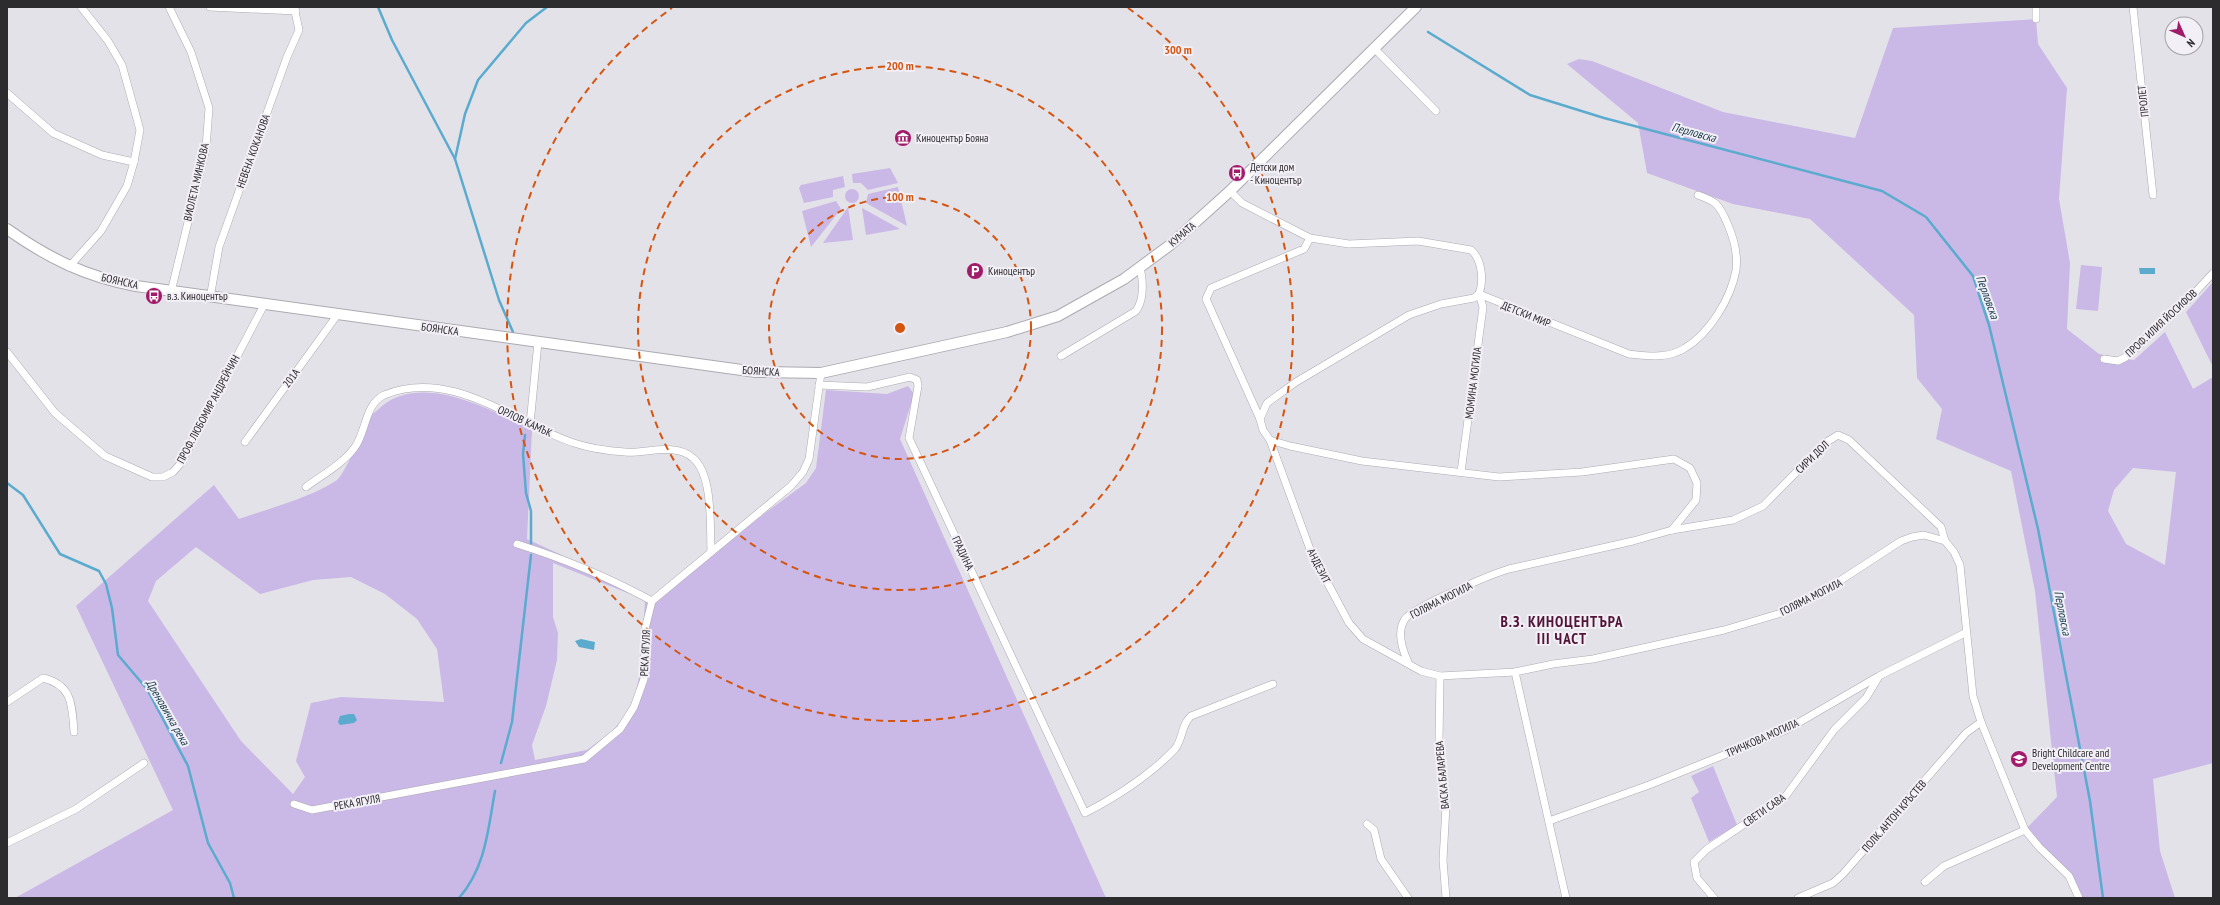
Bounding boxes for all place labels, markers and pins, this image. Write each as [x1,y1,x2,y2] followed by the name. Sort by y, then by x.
[893,128,913,148] museum icon: Киноцентър Бояна
[916,131,988,145] place label: Киноцентър Бояна
[1250,160,1302,187] place label: Детски дом - Киноцентър
[1227,163,1247,183] bus stop icon: Детски дом - Киноцентър
[965,261,985,281] parking icon: Киноцентър
[988,264,1035,278] place label: Киноцентър
[144,286,164,306] bus stop icon: в.з. Киноцентър
[167,289,228,303] place label: в.з. Киноцентър
[893,321,907,335] centre of rings
[2032,746,2110,773] place label: Bright Childcare and Development Centre
[2009,749,2029,769] school or university icon: Bright Childcare and Development Centre

